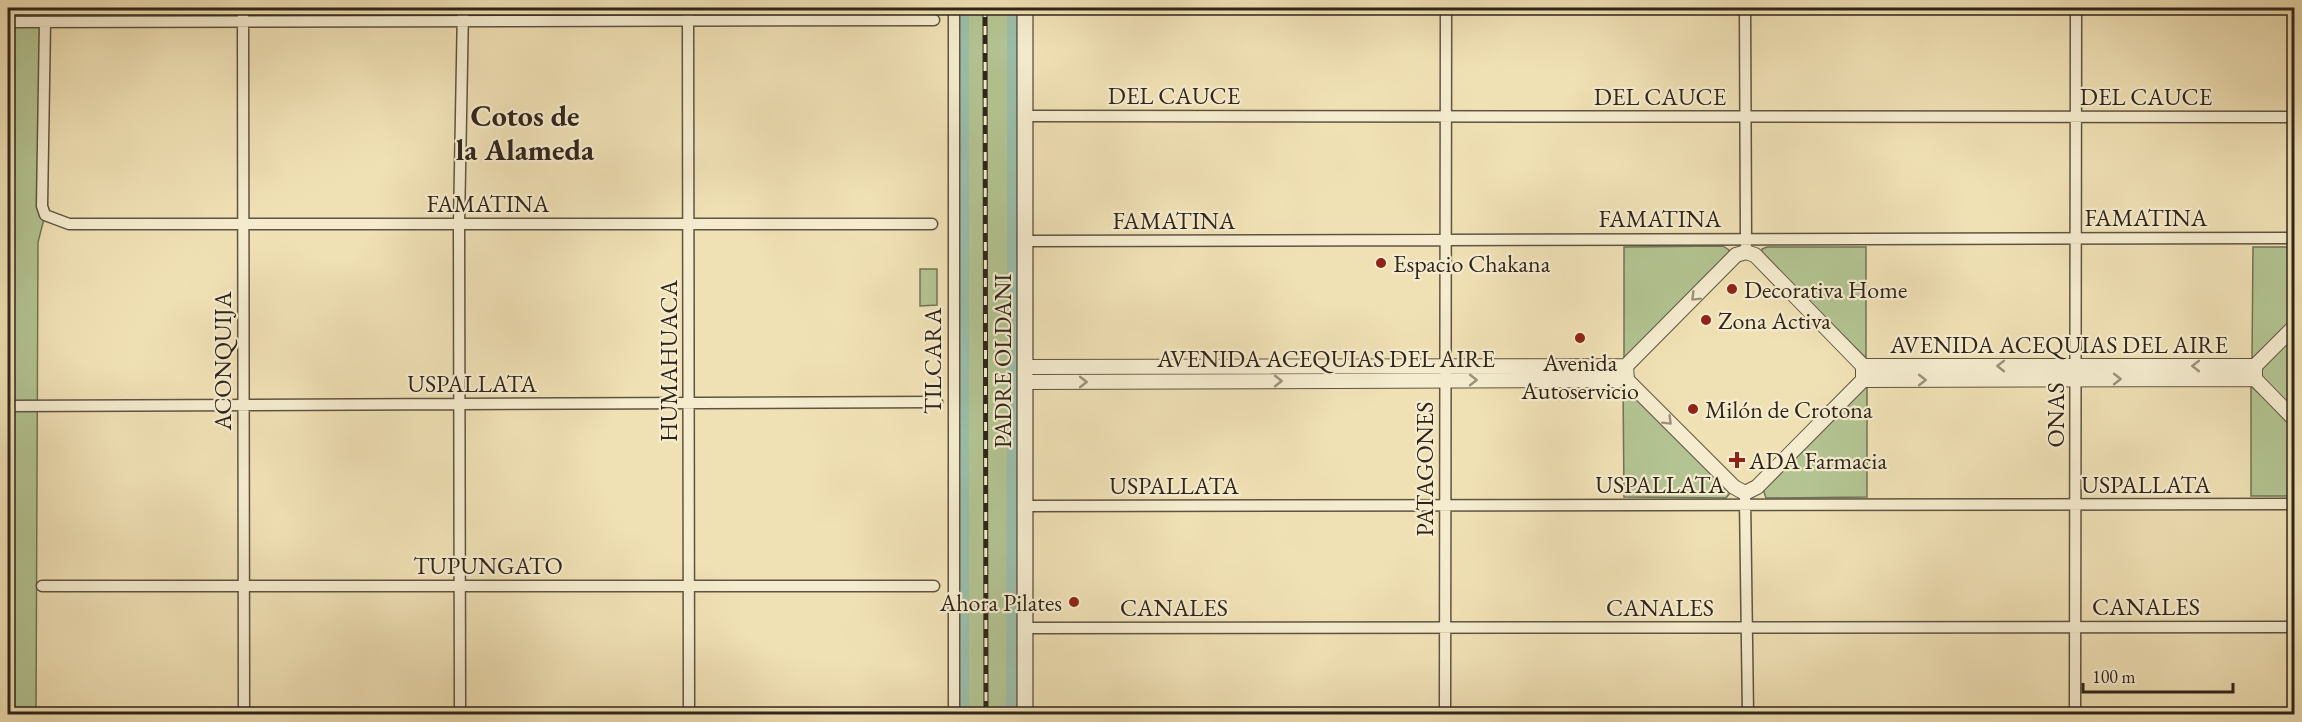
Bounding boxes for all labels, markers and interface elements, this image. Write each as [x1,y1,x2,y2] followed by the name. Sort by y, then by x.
[1108,80,1240,111] street label: DEL CAUCE
[1594,81,1726,112] street label: DEL CAUCE
[2080,81,2212,112] street label: DEL CAUCE
[456,96,595,169] district label: Cotos de la Alameda
[427,188,550,219] street label: FAMATINA
[2085,202,2208,233] street label: FAMATINA
[1599,203,1722,234] street label: FAMATINA
[1113,205,1236,236] street label: FAMATINA
[1393,248,1551,279] place label: Espacio Chakana
[1374,256,1388,270] marker: Espacio Chakana
[987,274,1018,448] street label: PADRE OLDANI
[1744,274,1907,305] place label: Decorativa Home
[653,280,684,442] street label: HUMAHUACA
[1725,282,1739,296] marker: Decorativa Home
[1692,289,1703,300] one-way arrow
[207,291,238,432] street label: ACONQUIJA
[1718,305,1831,336] place label: Zona Activa
[917,307,948,414] street label: TILCARA
[1699,313,1713,327] marker: Zona Activa
[1889,329,2228,360] street label: AVENIDA ACEQUIAS DEL AIRE
[1573,331,1587,345] marker: Avenida Autoservicio
[1156,343,1495,374] street label: AVENIDA ACEQUIAS DEL AIRE
[1520,347,1639,406] place label: Avenida Autoservicio
[1997,360,2006,372] one-way arrow
[2192,360,2201,372] one-way arrow
[407,368,537,399] street label: USPALLATA
[2112,373,2121,385] one-way arrow
[1469,374,1478,386] one-way arrow
[1917,374,1926,386] one-way arrow
[1274,375,1283,387] one-way arrow
[1079,376,1088,388] one-way arrow
[2040,382,2071,448] street label: ONAS
[1705,394,1873,425] place label: Milón de Crotona
[1409,402,1440,536] street label: PATAGONES
[1686,402,1700,416] marker: Milón de Crotona
[1661,414,1672,425] one-way arrow
[1748,445,1887,476] place label: ADA Farmacia
[1730,453,1744,467] marker: ADA Farmacia
[1595,469,1725,500] street label: USPALLATA
[2081,469,2211,500] street label: USPALLATA
[1109,470,1239,501] street label: USPALLATA
[413,550,563,581] street label: TUPUNGATO
[939,587,1062,618] place label: Ahora Pilates
[2092,591,2200,622] street label: CANALES
[1120,592,1228,623] street label: CANALES
[1606,592,1714,623] street label: CANALES
[1067,595,1081,609] marker: Ahora Pilates
[2083,656,2233,694] scale bar
[2092,665,2136,688] text: 100 m

